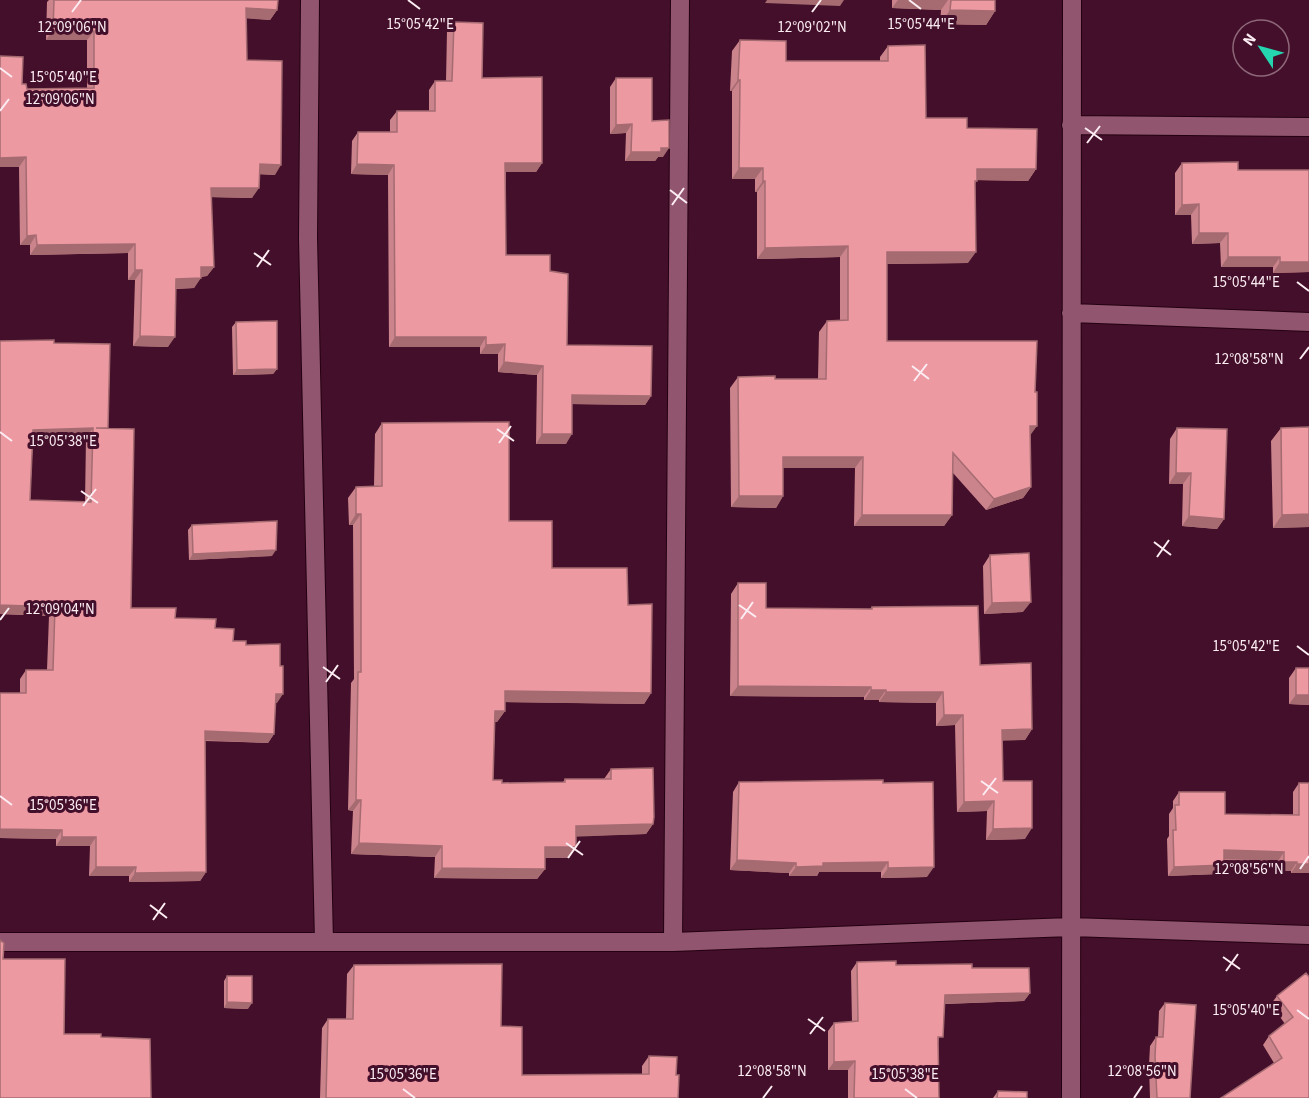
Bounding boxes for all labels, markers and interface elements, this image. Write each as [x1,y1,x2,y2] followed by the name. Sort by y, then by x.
[386,14,454,35] text: 15°05'42"E
[887,14,955,35] text: 15°05'44"E
[37,17,107,38] text: 12°09'06"N
[777,17,847,38] text: 12°09'02"N
[1231,18,1291,78] north arrow
[1238,29,1262,51] text: N
[29,67,97,88] text: 15°05'40"E
[25,89,95,110] text: 12°09'06"N
[1212,272,1280,293] text: 15°05'44"E
[1214,349,1284,370] text: 12°08'58"N
[29,431,97,452] text: 15°05'38"E
[25,599,95,620] text: 12°09'04"N
[1212,636,1280,657] text: 15°05'42"E
[29,795,97,816] text: 15°05'36"E
[1214,859,1284,880] text: 12°08'56"N
[1212,1000,1280,1021] text: 15°05'40"E
[737,1061,807,1082] text: 12°08'58"N
[1107,1061,1177,1082] text: 12°08'56"N
[369,1064,437,1085] text: 15°05'36"E
[871,1064,939,1085] text: 15°05'38"E

